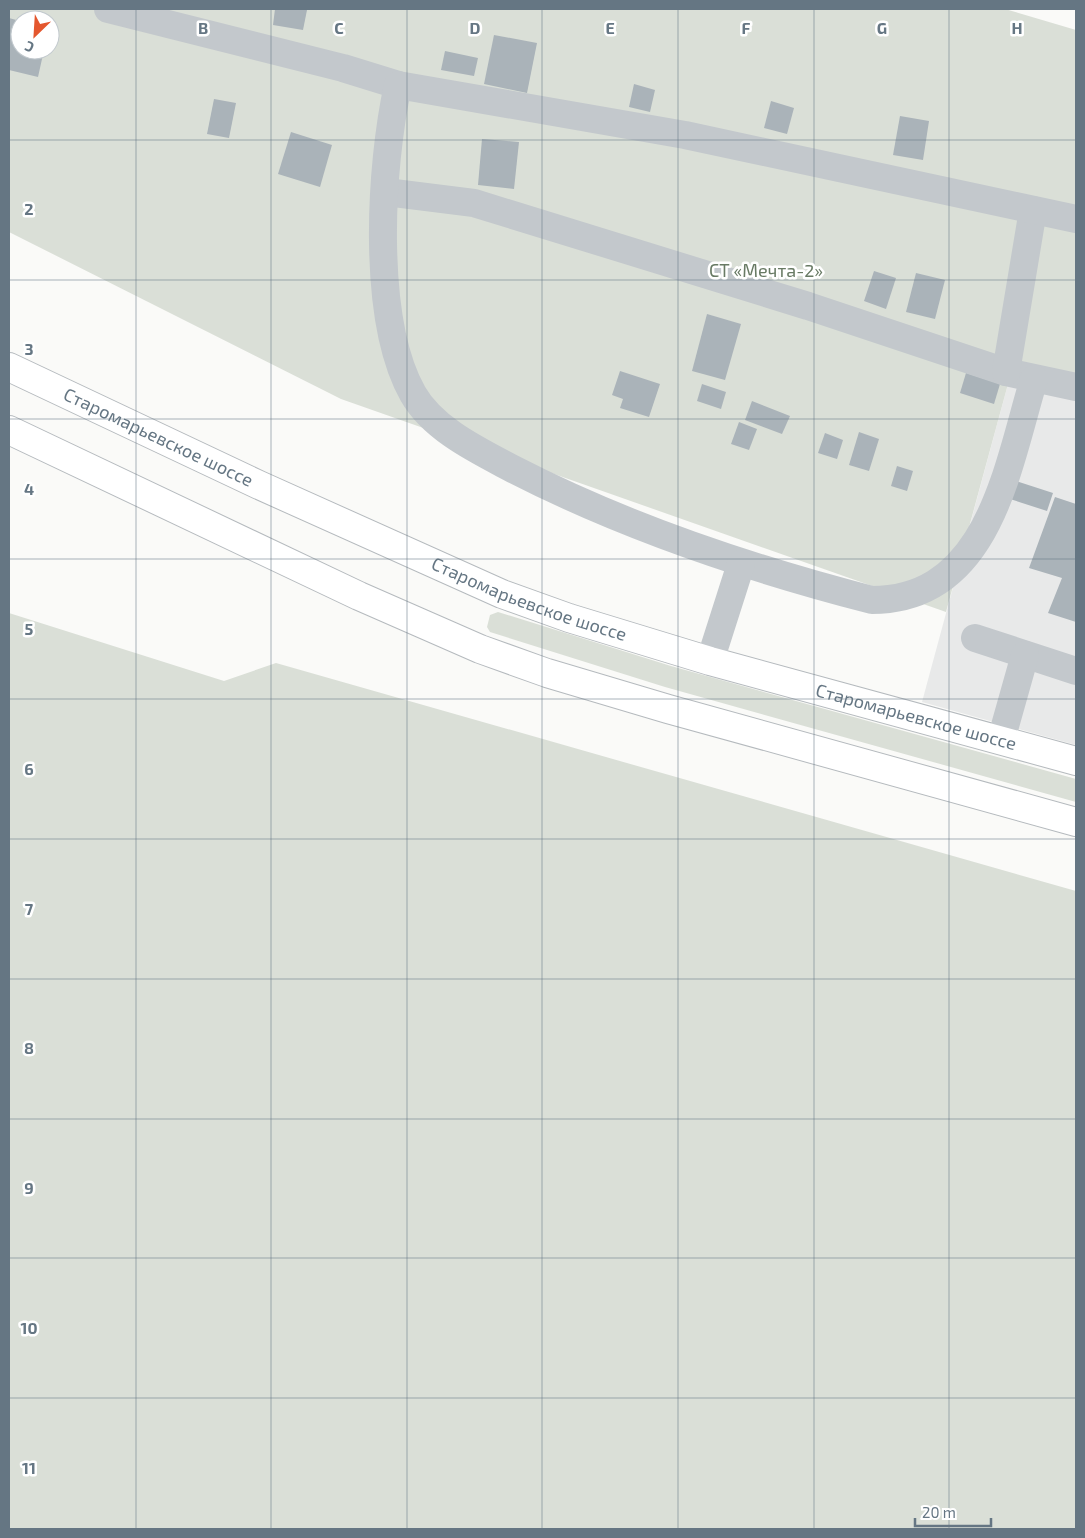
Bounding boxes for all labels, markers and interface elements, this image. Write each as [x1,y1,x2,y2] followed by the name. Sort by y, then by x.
[10,10,60,60] north arrow
[198,18,208,37] text: B
[334,18,344,37] text: C
[470,18,481,37] text: D
[605,18,615,37] text: E
[742,18,751,37] text: F
[877,18,887,37] text: G
[1011,18,1023,37] text: H
[22,38,37,57] text: С
[24,199,34,218] text: 2
[709,259,823,281] park label: СТ «Мечта-2»
[24,339,34,358] text: 3
[60,382,257,491] street label: Старомарьевское шоссе
[24,479,34,498] text: 4
[428,552,630,645] street label: Старомарьевское шоссе
[25,619,34,638] text: 5
[814,678,1019,754] street label: Старомарьевское шоссе
[24,759,34,778] text: 6
[25,899,34,918] text: 7
[24,1038,34,1057] text: 8
[24,1178,34,1197] text: 9
[20,1318,38,1337] text: 10
[22,1458,36,1477] text: 11
[915,1496,991,1528] scale bar
[922,1503,956,1521] text: 20 m

